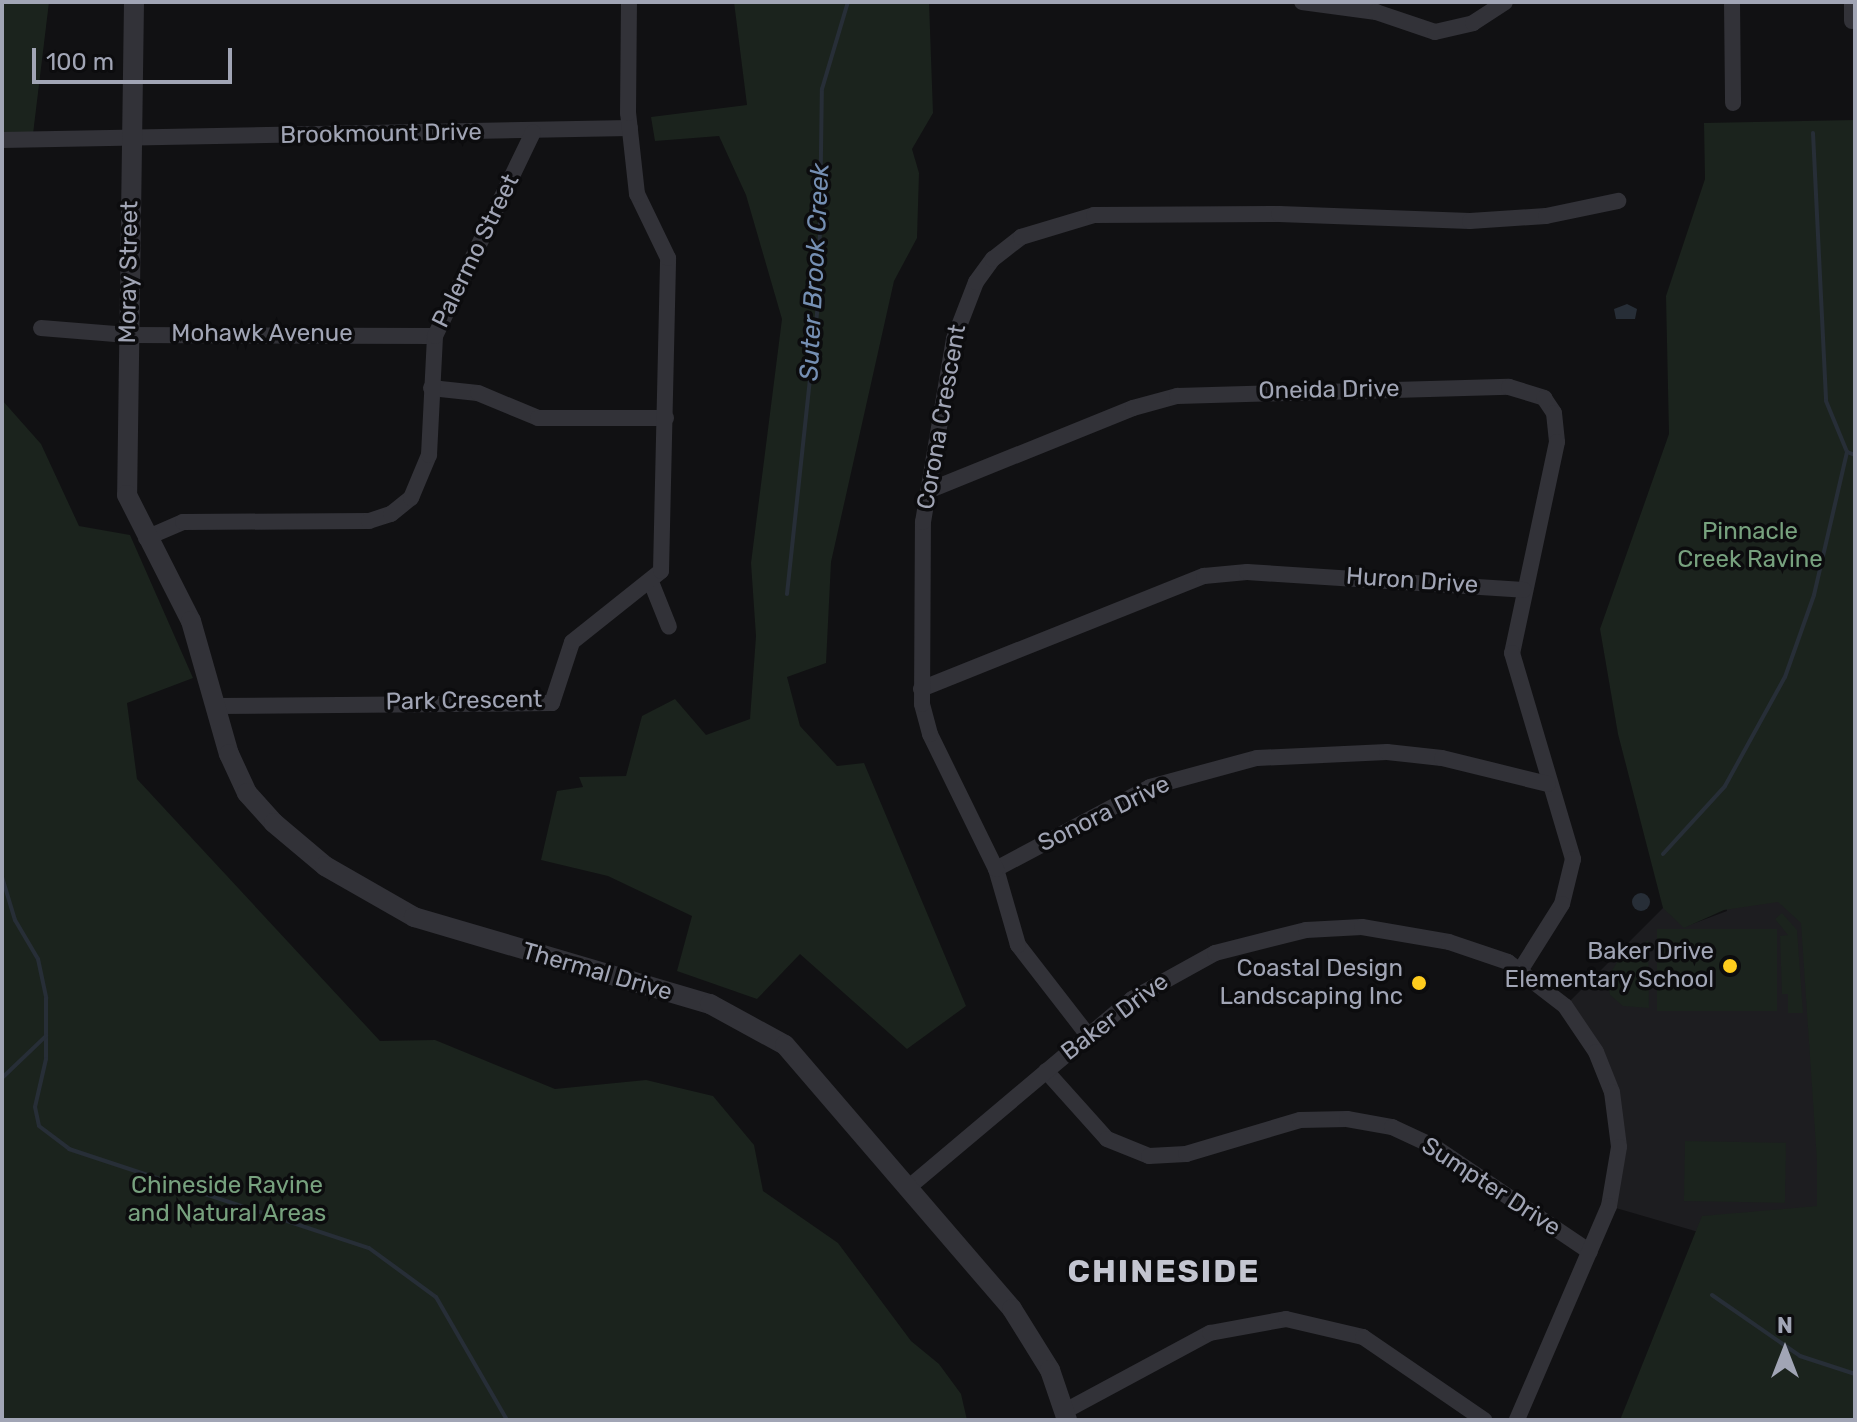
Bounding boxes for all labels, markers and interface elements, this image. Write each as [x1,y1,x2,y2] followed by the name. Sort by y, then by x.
[36,32,236,82] scale bar
[46,48,114,76] text: 100 m
[280,118,482,150] street label: Brookmount Drive
[794,162,836,382] water label: Suter Brook Creek
[426,170,526,332] street label: Palermo Street
[113,200,145,344] street label: Moray Street
[171,320,353,348] street label: Mohawk Avenue
[912,322,972,512] street label: Corona Crescent
[1258,374,1400,406] street label: Oneida Drive
[1677,518,1823,574] park label: Pinnacle Creek Ravine
[1345,562,1479,600] street label: Huron Drive
[385,685,543,717] street label: Park Crescent
[1034,770,1174,858] street label: Sonora Drive
[519,937,675,1007] street label: Thermal Drive
[1504,938,1714,994] place label: Baker Drive Elementary School
[1219,955,1403,1011] place label: Coastal Design Landscaping Inc
[1721,957,1739,975] marker: Baker Drive Elementary School
[1056,967,1174,1067] street label: Baker Drive
[1410,974,1428,992] marker: Coastal Design Landscaping Inc
[1416,1131,1566,1243] street label: Sumpter Drive
[127,1172,327,1228] park label: Chineside Ravine and Natural Areas
[1067,1252,1261,1290] district label: CHINESIDE
[1745,1310,1825,1390] north arrow
[1777,1312,1793,1339] text: N

